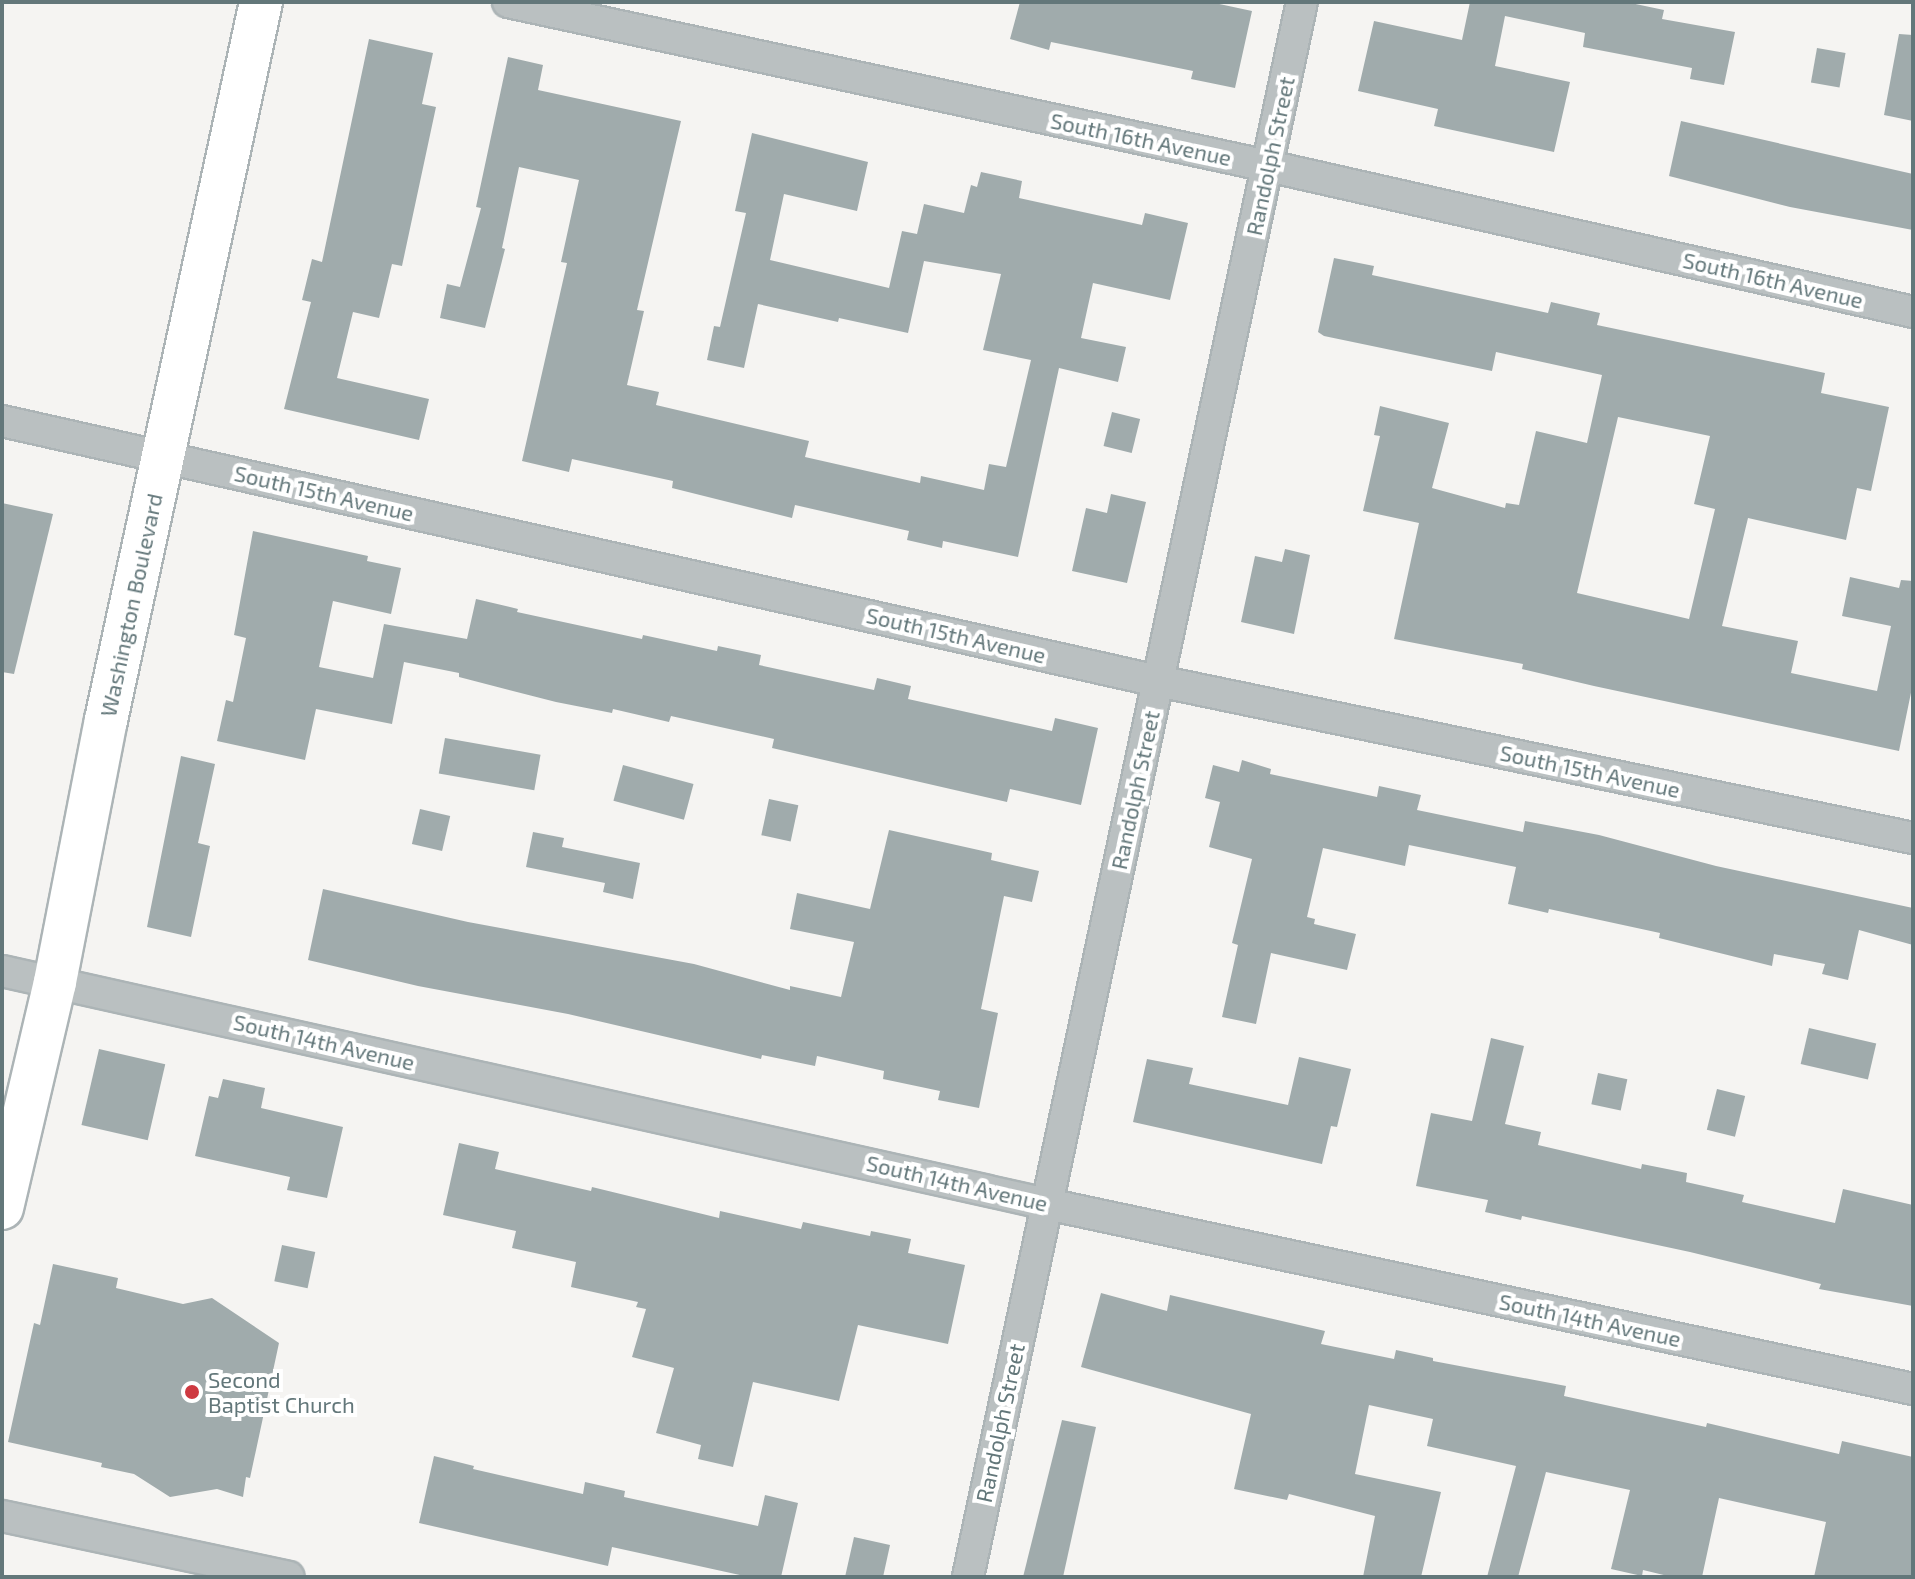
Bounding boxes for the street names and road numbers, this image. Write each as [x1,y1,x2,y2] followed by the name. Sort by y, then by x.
[1240,74,1300,238] street label: Randolph Street
[1048,107,1234,171] street label: South 16th Avenue
[1680,246,1866,314] street label: South 16th Avenue
[231,459,417,527] street label: South 15th Avenue
[94,491,168,719] street label: Washington Boulevard
[863,601,1049,669] street label: South 15th Avenue
[1105,708,1165,872] street label: Randolph Street
[1497,739,1683,803] street label: South 15th Avenue
[231,1008,417,1076] street label: South 14th Avenue
[864,1149,1050,1217] street label: South 14th Avenue
[1497,1288,1683,1352] street label: South 14th Avenue
[970,1341,1030,1505] street label: Randolph Street

